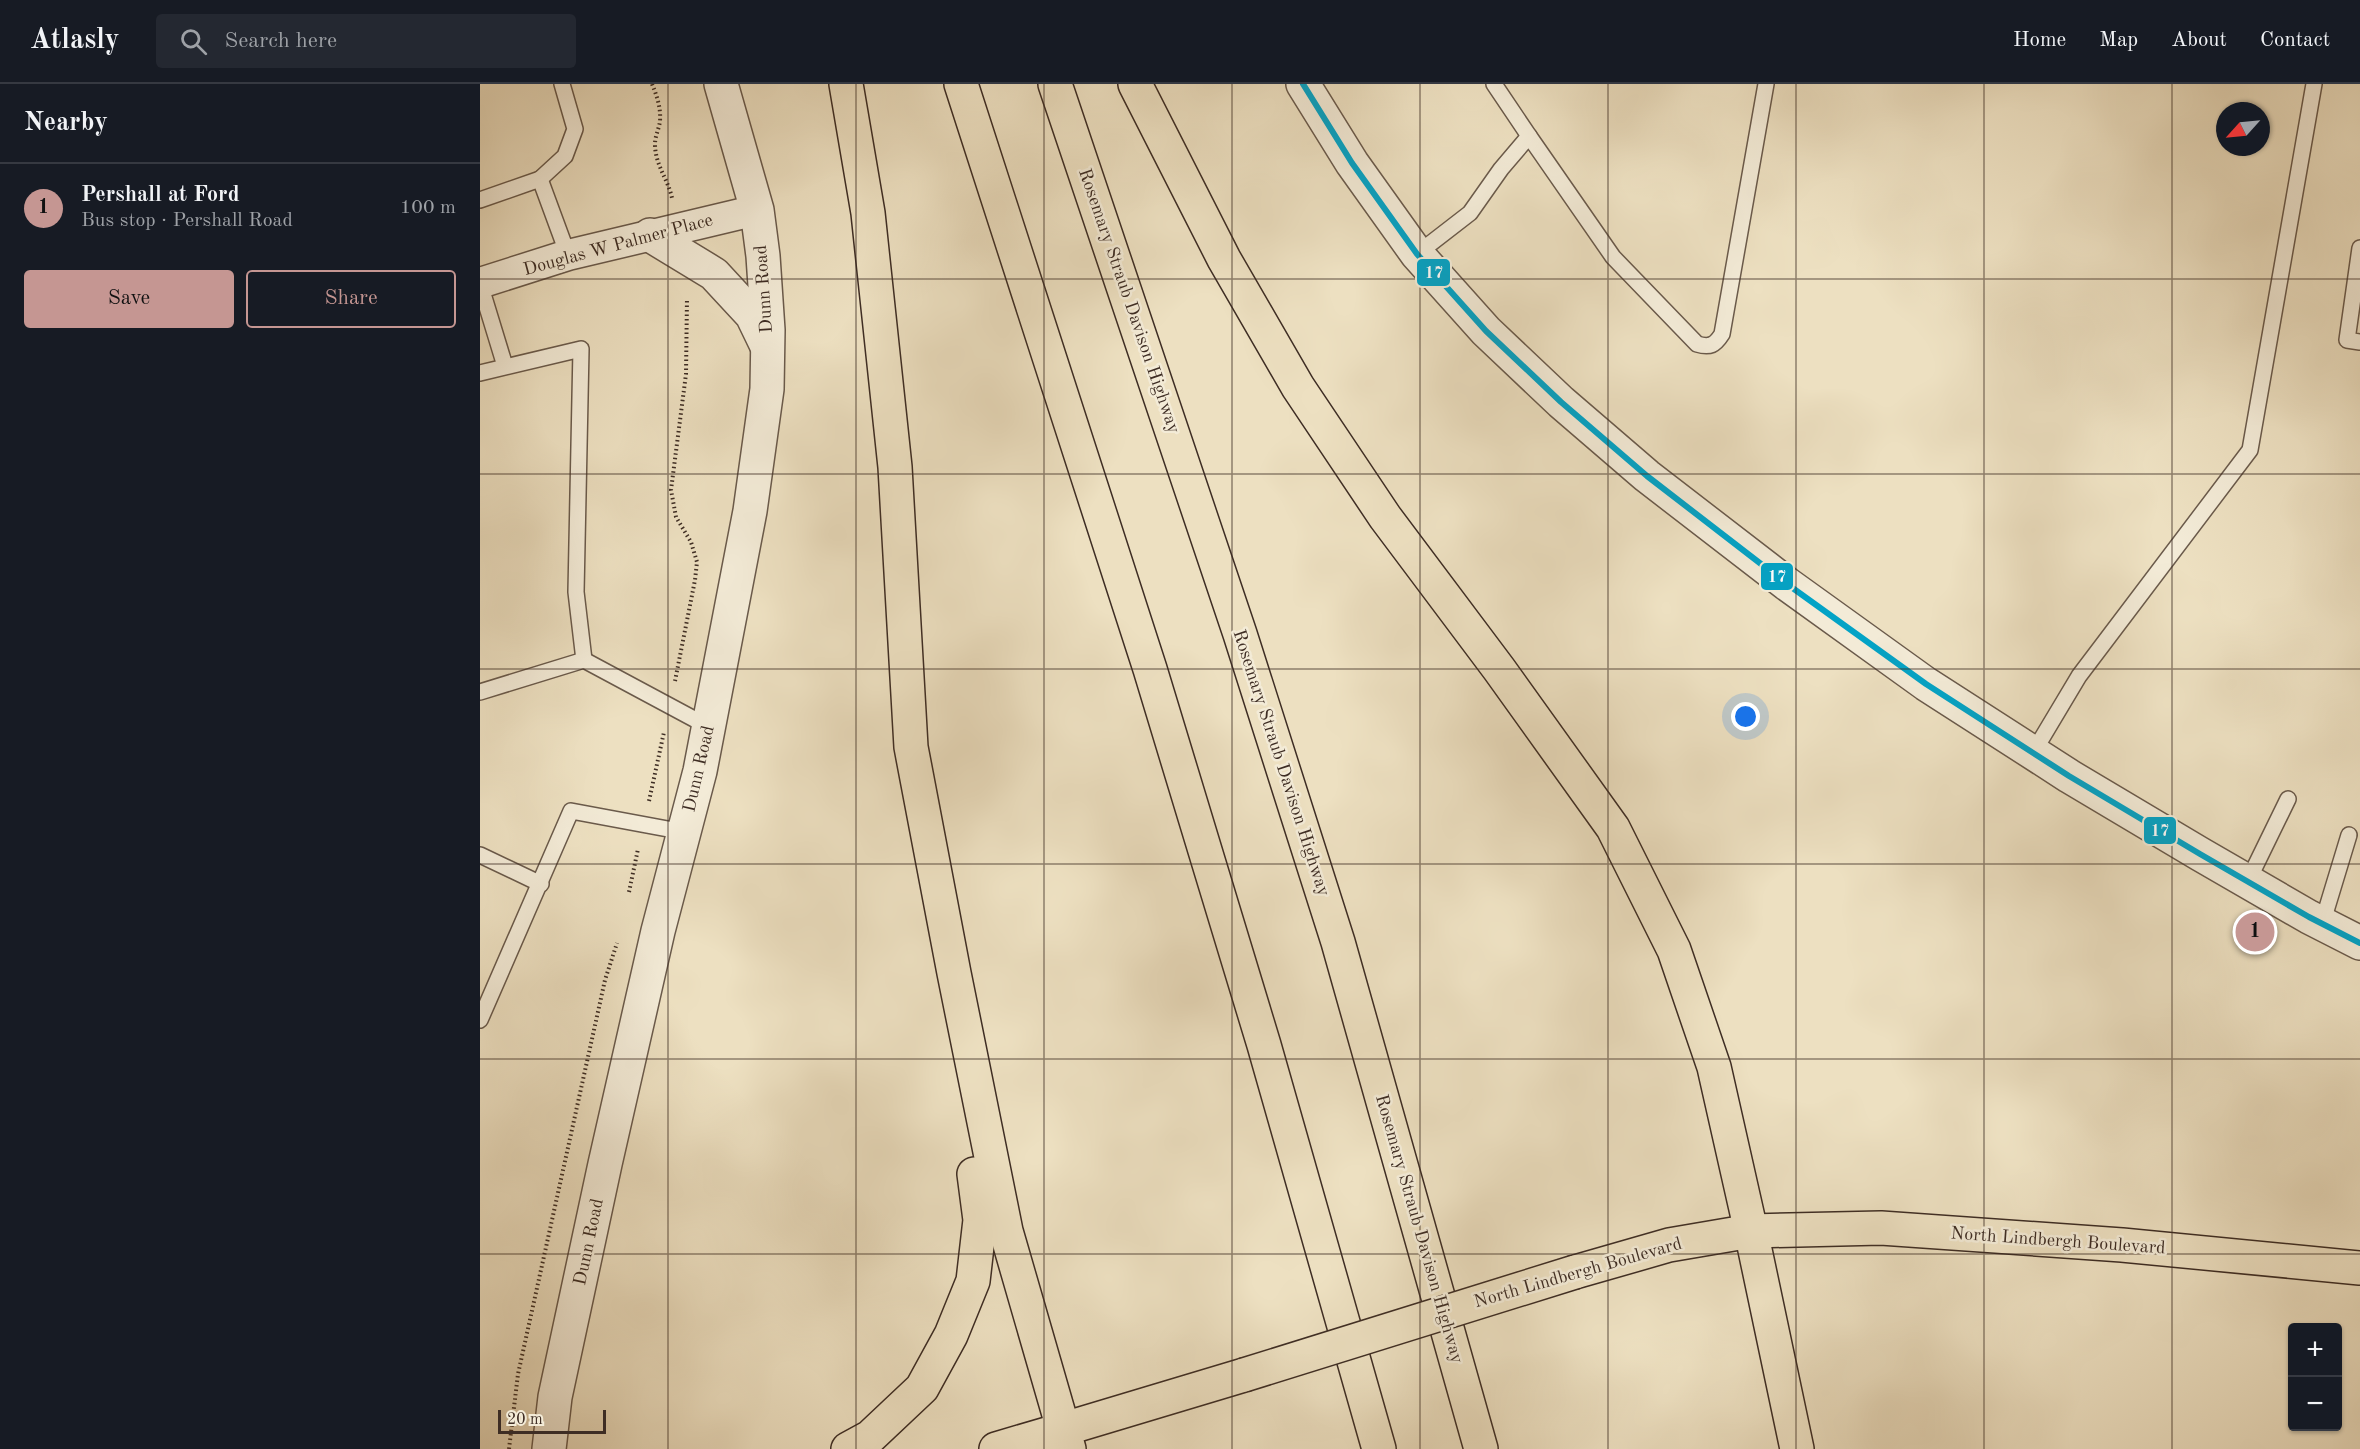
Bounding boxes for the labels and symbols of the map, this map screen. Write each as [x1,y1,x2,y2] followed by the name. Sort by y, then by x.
[2216,102,2270,156] north arrow
[1075,166,1183,436] street label: Rosemary Straub Davison Highway
[521,211,715,279] street label: Douglas W Palmer Place
[752,244,776,334] street label: Dunn Road
[1416,258,1451,287] line badge: 17
[1425,266,1443,282] text: 17
[1760,562,1794,591] line badge: 17
[1768,570,1786,586] text: 17
[1229,628,1333,899] street label: Rosemary Straub Davison Highway
[1731,702,1760,731] your location
[680,724,718,814] street label: Dunn Road
[2143,816,2177,845] line badge: 17
[2151,824,2169,840] text: 17
[2236,910,2274,954] pin: 1
[1372,1092,1466,1366] street label: Rosemary Straub Davison Highway
[571,1197,607,1287] street label: Dunn Road
[1950,1225,2166,1257] street label: North Lindbergh Boulevard
[1472,1235,1684,1311] street label: North Lindbergh Boulevard
[498,1407,606,1434] scale bar

